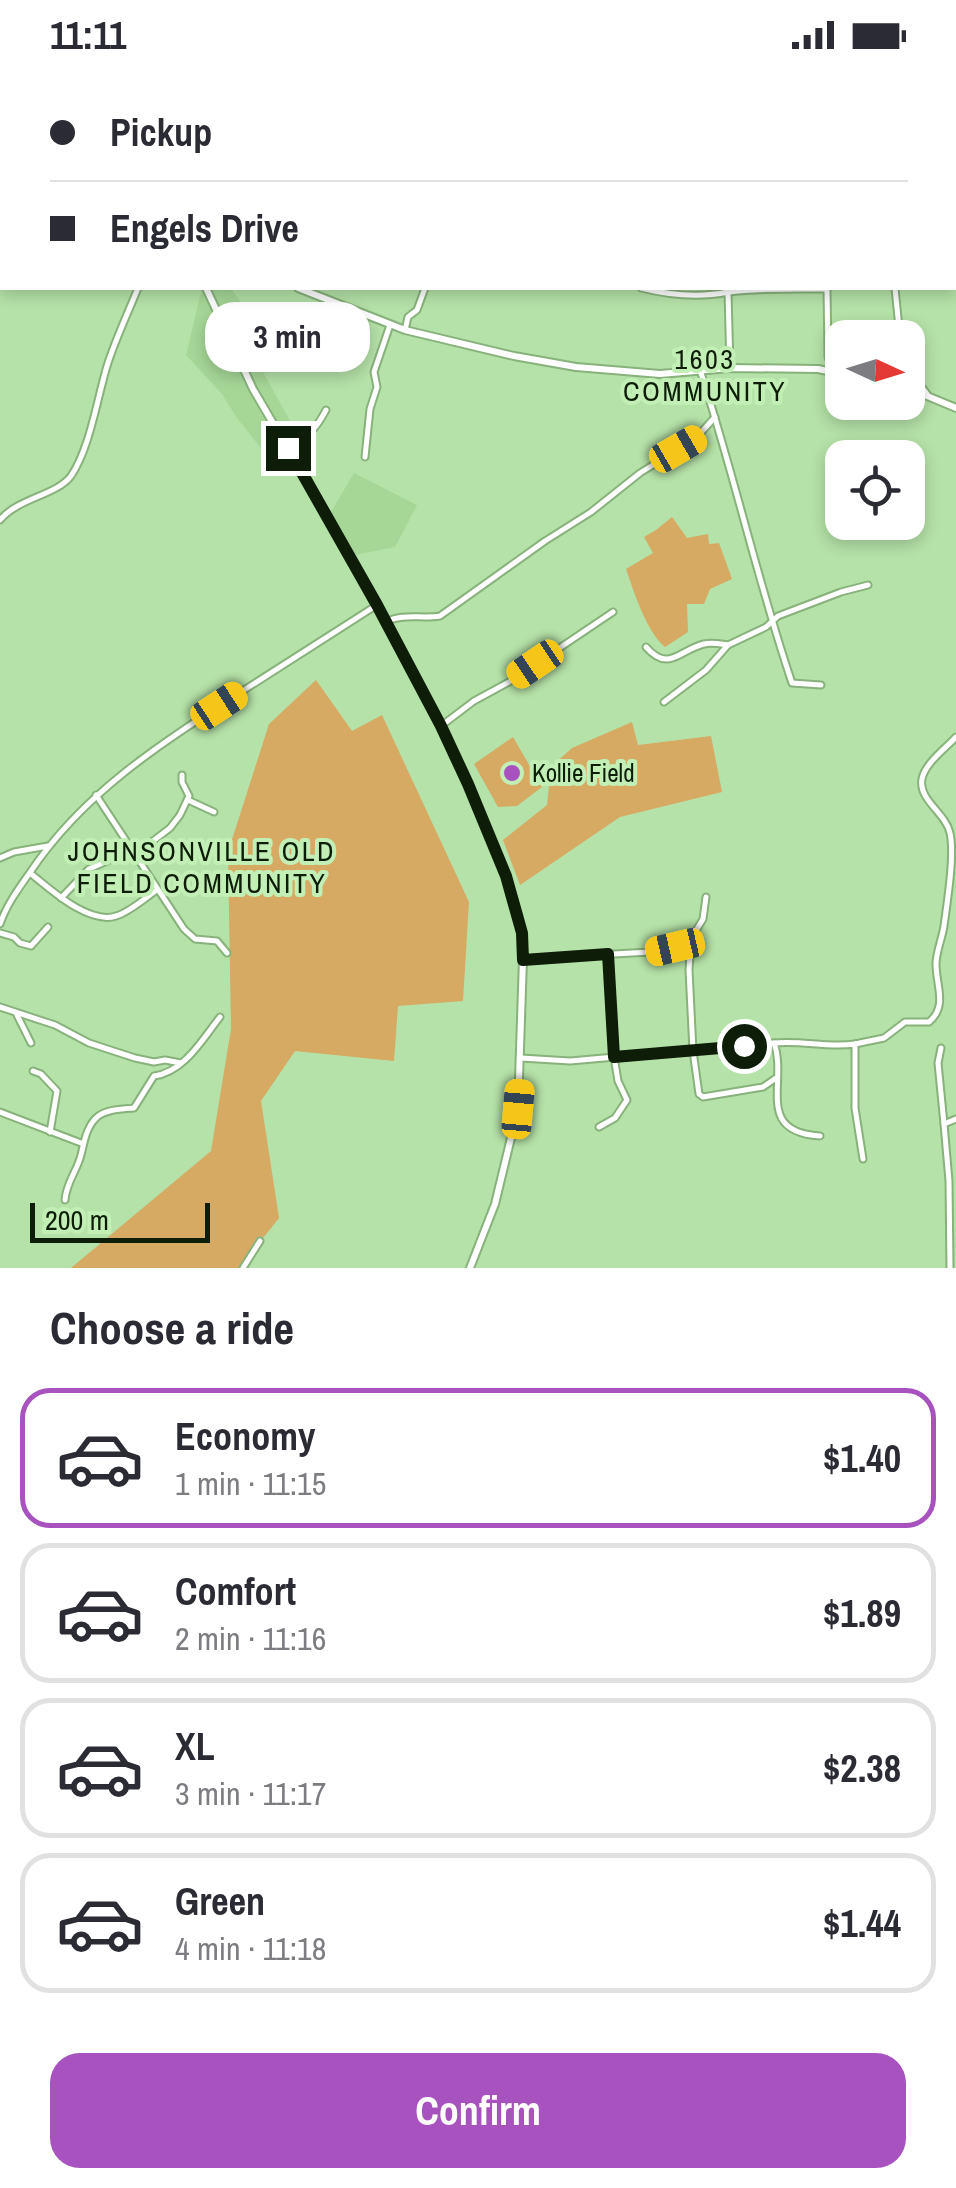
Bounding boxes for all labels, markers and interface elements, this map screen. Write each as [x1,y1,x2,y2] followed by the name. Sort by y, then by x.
[50,10,126,61] text: 11:11
[110,107,212,158] text: Pickup
[110,203,299,254] text: Engels Drive
[206,303,370,373] callout: 3 min
[253,315,322,358] text: 3 min
[825,320,925,420] north arrow
[825,320,925,540] map controls
[623,340,787,410] district label: 1603 COMMUNITY
[645,421,711,477] car
[266,426,311,471] route end
[825,440,925,540] button: locate
[502,635,568,693] car
[186,677,252,735] car
[532,756,635,790] place label: Kollie Field
[501,762,523,784] marker: Kollie Field
[68,832,336,902] district label: JOHNSONVILLE OLD FIELD COMMUNITY
[642,926,708,968] car
[722,1024,767,1069] route start
[500,1078,536,1140] car
[30,1198,210,1242] scale bar
[45,1201,109,1239] text: 200 m
[50,1297,294,1358] text: Choose a ride
[175,1411,315,1462] text: Economy
[55,1413,145,1503] icon: car
[823,1433,901,1484] text: $1.40
[175,1462,326,1505] text: 1 min · 11:15
[175,1566,296,1617] text: Comfort
[55,1568,145,1658] icon: car
[823,1588,901,1639] text: $1.89
[175,1617,326,1660] text: 2 min · 11:16
[175,1721,215,1772] text: XL
[55,1723,145,1813] icon: car
[823,1743,901,1794] text: $2.38
[175,1772,326,1815] text: 3 min · 11:17
[175,1876,265,1927] text: Green
[55,1878,145,1968] icon: car
[823,1898,901,1949] text: $1.44
[175,1927,326,1970] text: 4 min · 11:18
[50,2053,906,2168] button: Confirm

